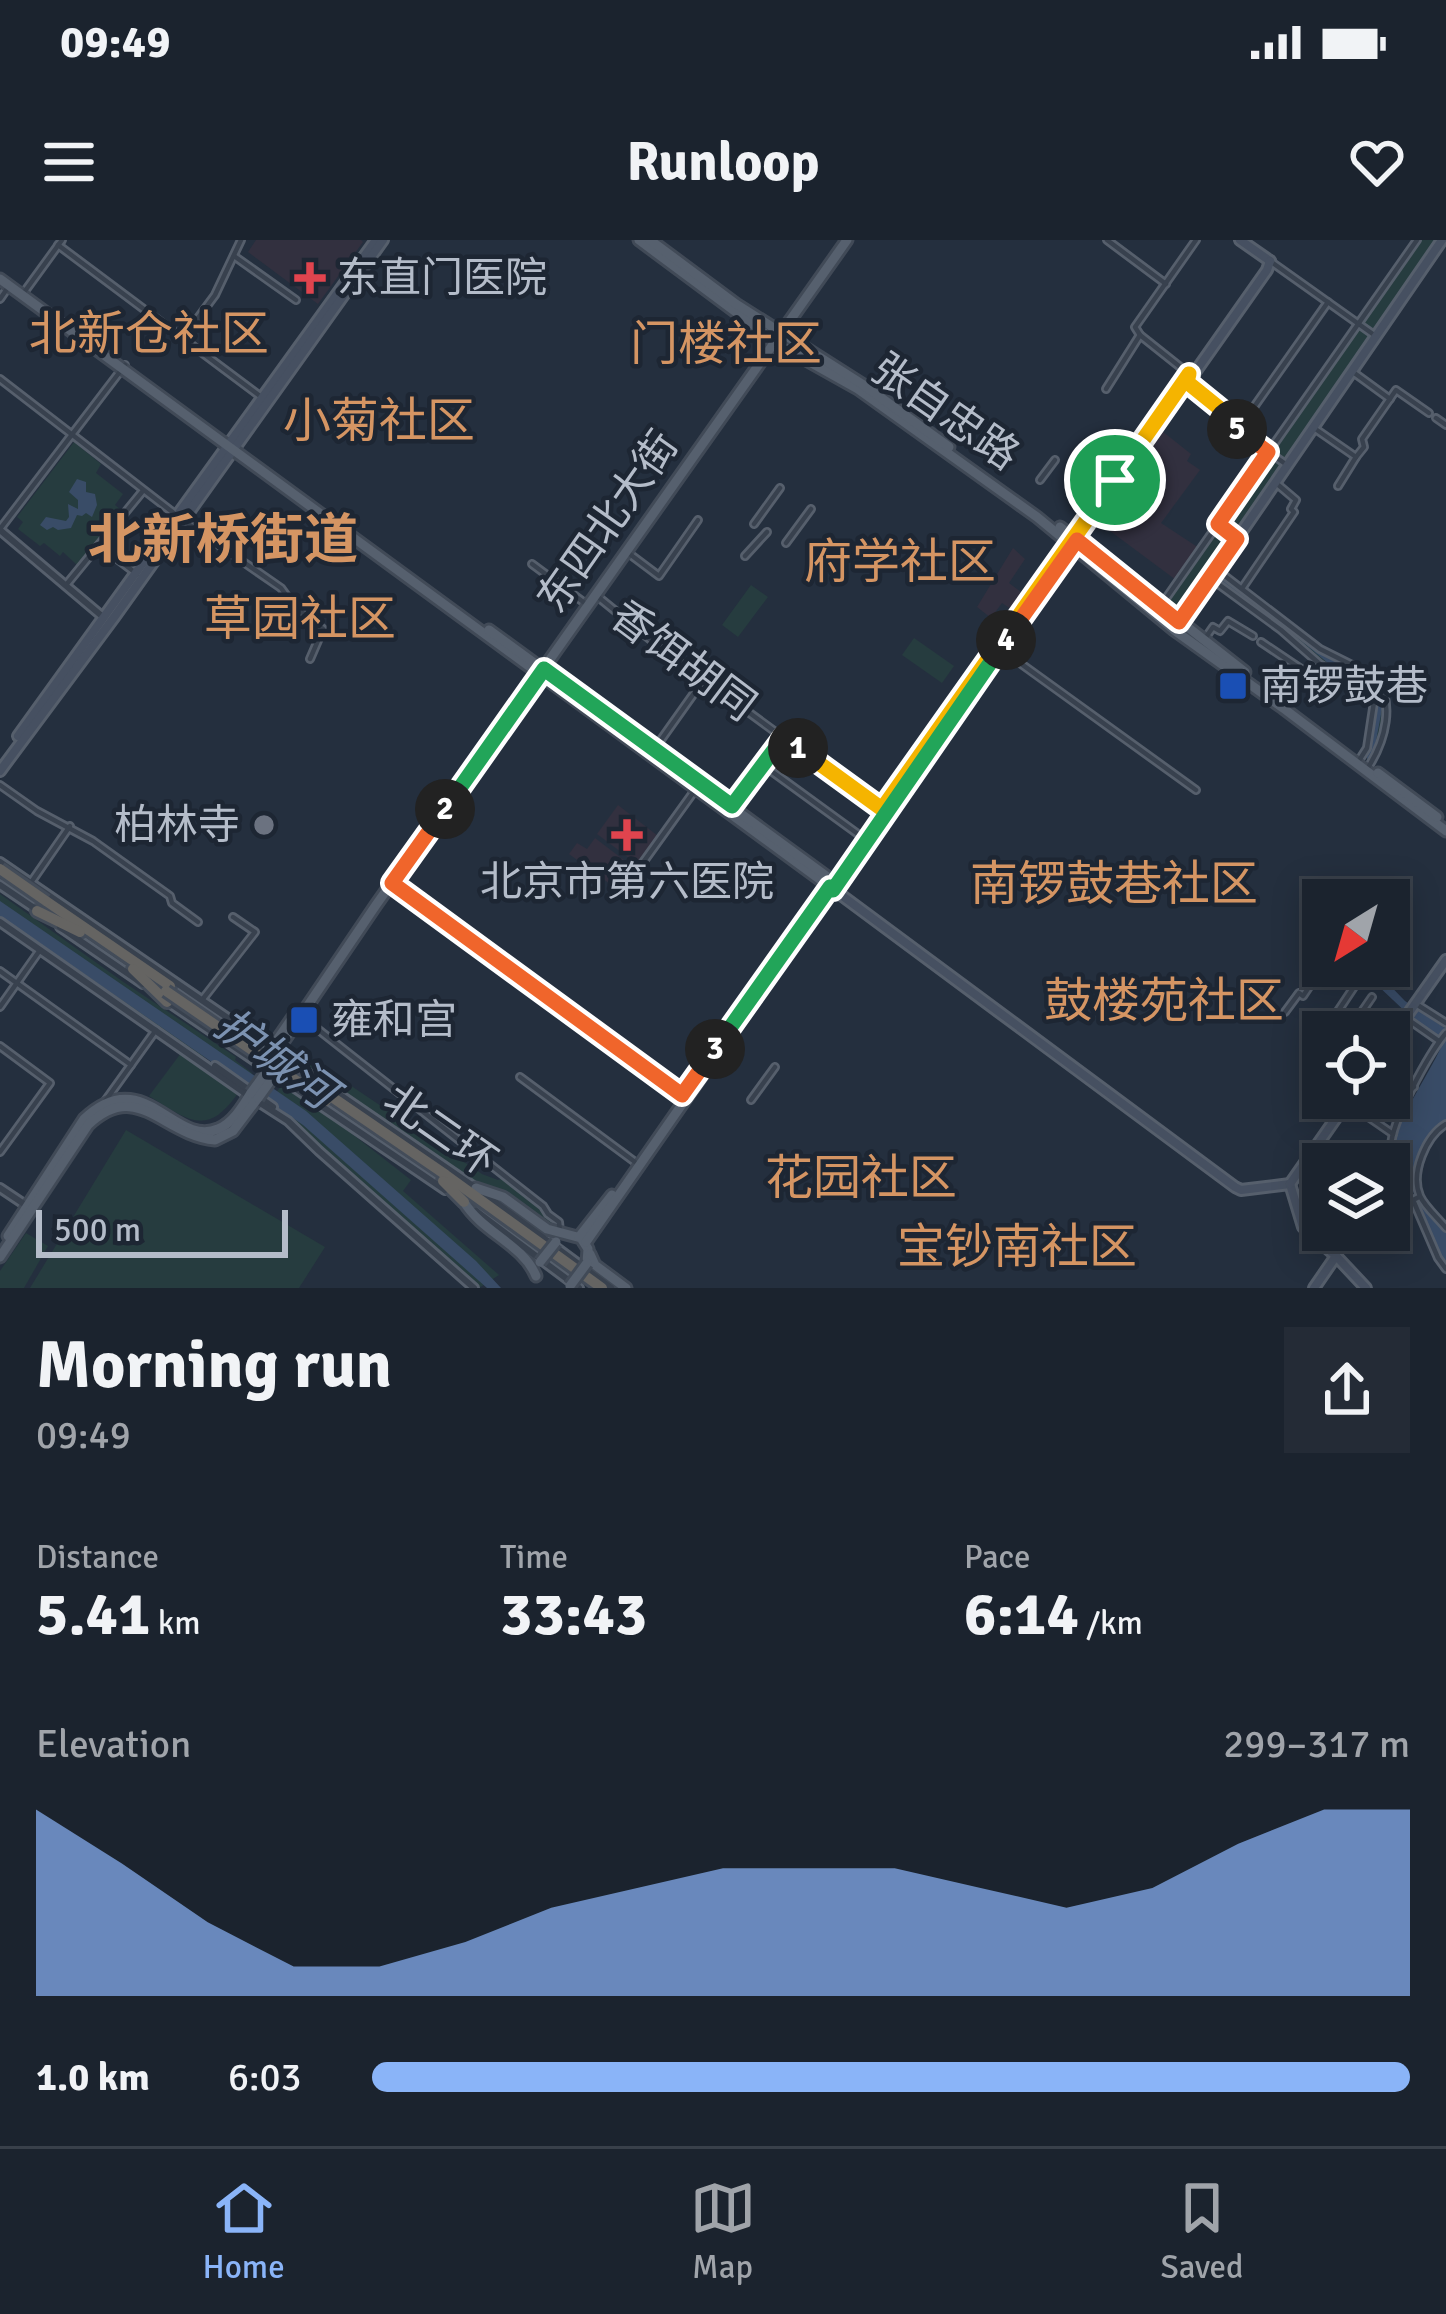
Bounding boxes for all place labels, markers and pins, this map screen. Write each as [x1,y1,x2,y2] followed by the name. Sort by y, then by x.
[337,253,547,304] place label: 东直门医院
[294,262,326,294] marker: 东直门医院
[1207,399,1267,459] pin: 5
[1064,429,1166,531] pin
[976,610,1036,670] pin: 4
[1260,661,1428,712] place label: 南锣鼓巷
[1217,670,1249,702] marker: 南锣鼓巷
[768,718,828,778] pin: 1
[415,779,475,839] pin: 2
[114,800,240,851] place label: 柏林寺
[251,812,277,838] marker: 柏林寺
[611,819,643,851] marker: 北京市第六医院
[480,857,774,908] place label: 北京市第六医院
[331,995,457,1046] place label: 雍和宫
[288,1004,320,1036] marker: 雍和宫
[685,1019,745,1079] pin: 3

